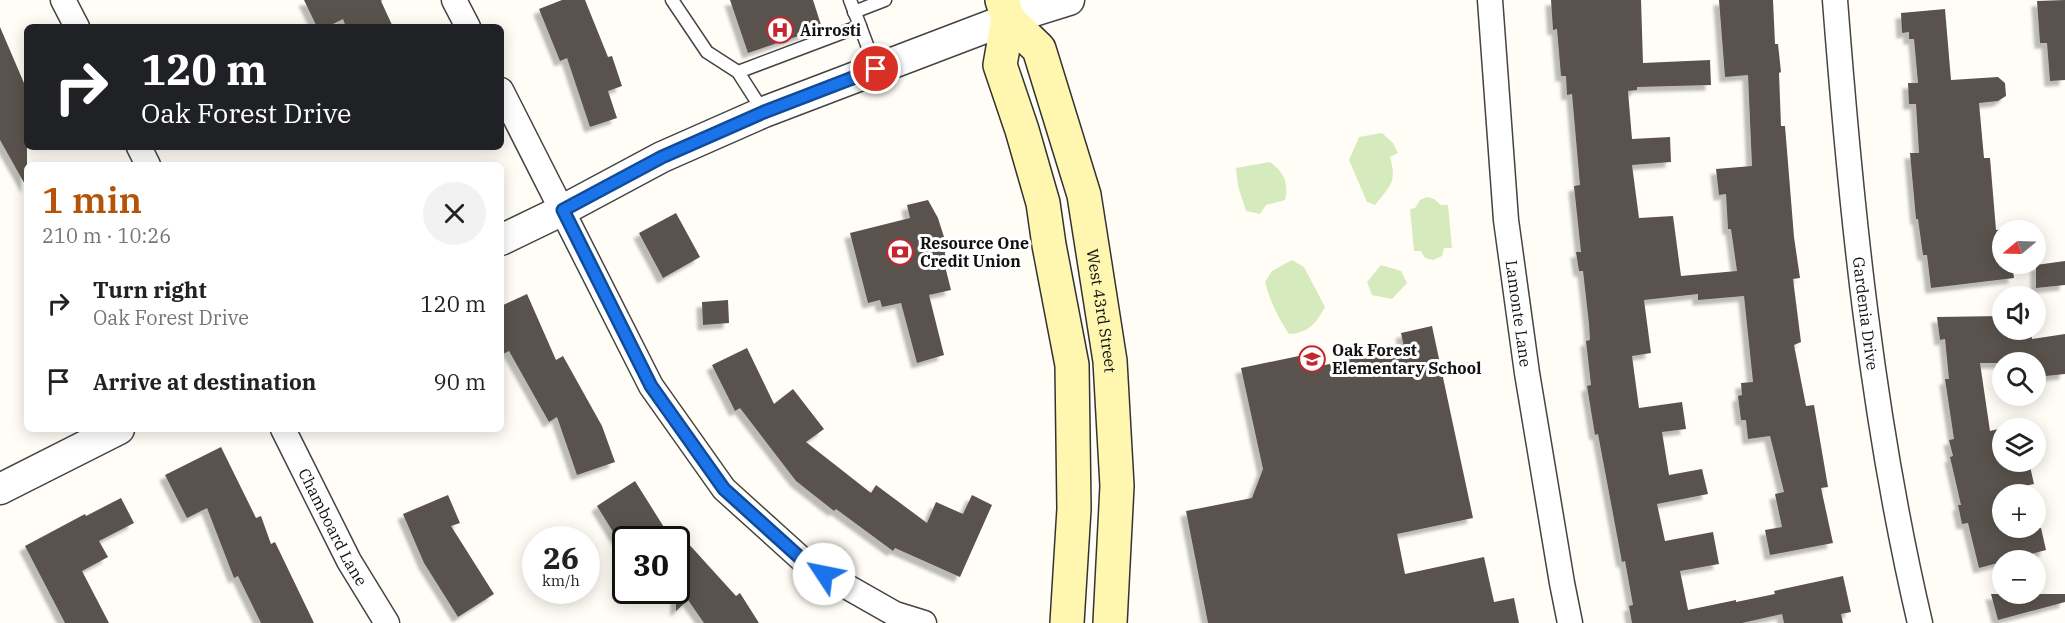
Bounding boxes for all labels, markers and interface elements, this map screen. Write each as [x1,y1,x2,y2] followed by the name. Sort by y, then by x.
[765,15,795,45] hospital icon: Airrosti
[800,20,861,40] place label: Airrosti
[141,42,267,97] text: 120 m
[850,43,901,94] pin
[42,48,120,126] icon: right
[859,52,892,85] icon: arrive
[141,95,352,130] text: Oak Forest Drive
[42,176,142,223] text: 1 min
[423,182,486,245] button: close
[1992,220,2046,274] north arrow
[1992,220,2046,604] map controls
[42,222,171,249] text: 210 m · 10:26
[920,233,1029,271] place label: Resource One Credit Union
[885,237,915,267] bank icon: Resource One Credit Union
[1083,247,1121,374] street label: West 43rd Street
[1849,256,1883,371] street label: Gardenia Drive
[1502,259,1536,368] street label: Lamonte Lane
[93,275,207,304] text: Turn right
[1992,286,2046,340] button: sound
[42,287,75,320] icon: right
[420,289,486,318] text: 120 m
[93,304,249,331] text: Oak Forest Drive
[1332,340,1481,378] place label: Oak Forest Elementary School
[1297,344,1327,374] school or university icon: Oak Forest Elementary School
[1992,352,2046,406] button: search
[42,365,75,398] icon: arrive
[93,367,316,396] text: Arrive at destination
[434,367,486,396] text: 90 m
[1992,418,2046,472] button: layers
[294,465,372,589] street label: Chamboard Lane
[1992,484,2046,538] button: +
[612,526,690,604] speed limit sign: 30
[543,538,579,577] text: 26
[792,542,856,606] position arrow
[1992,550,2046,604] button: −
[542,571,580,590] text: km/h

